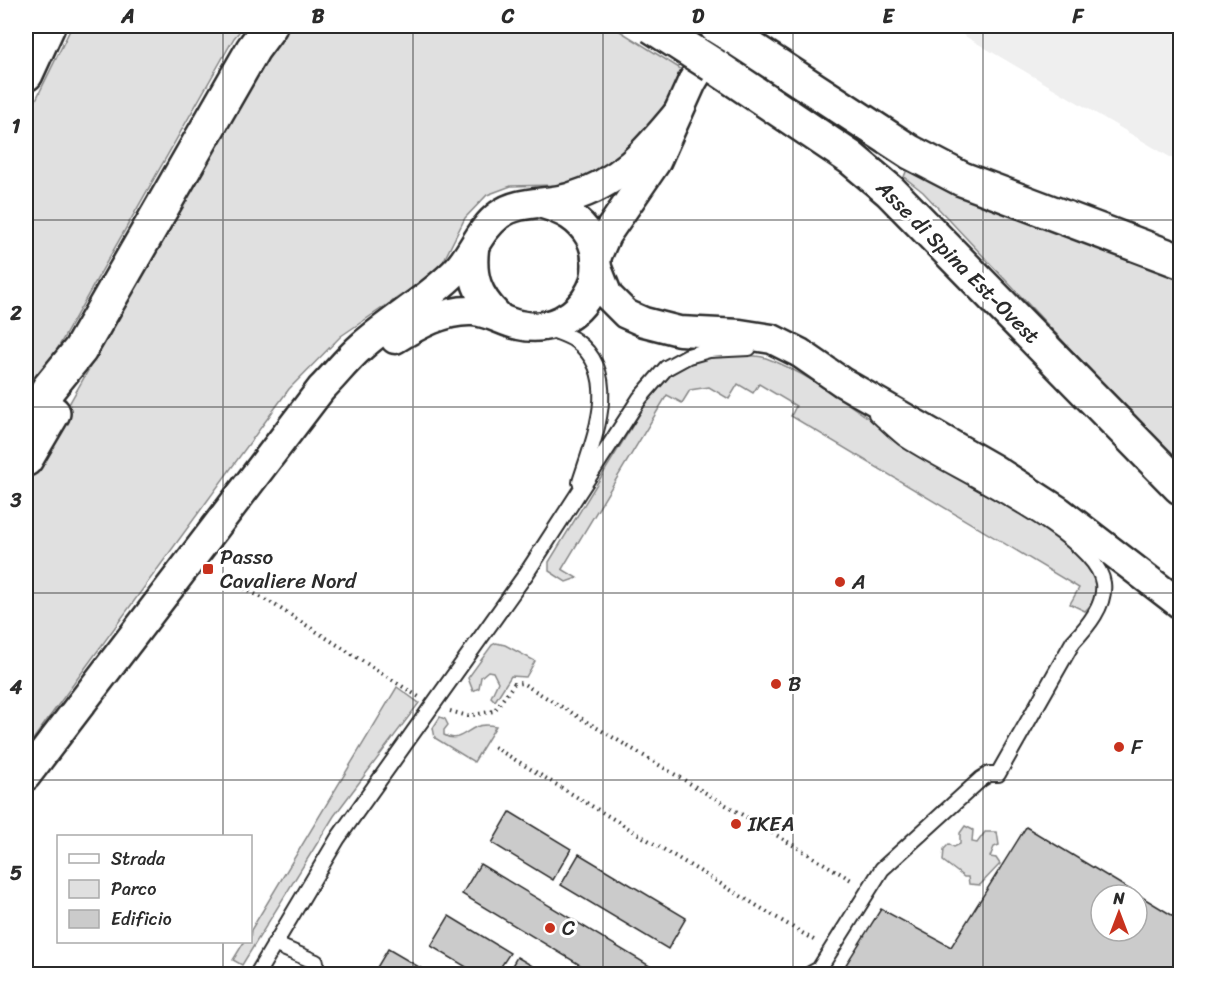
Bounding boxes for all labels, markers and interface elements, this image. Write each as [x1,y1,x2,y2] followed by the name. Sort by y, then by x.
[120,0,135,34] text: A
[312,0,325,34] text: B
[501,0,515,34] text: C
[692,0,705,34] text: D
[882,0,895,34] text: E
[1072,0,1085,34] text: F
[12,109,21,144] text: 1
[866,170,1049,353] street label: Asse di Spina Est-Ovest
[9,296,22,331] text: 2
[10,483,22,518] text: 3
[220,538,358,600] place label: Passo Cavaliere Nord
[201,562,215,576] marker: Passo Cavaliere Nord
[851,563,866,601] place label: A
[833,575,847,589] marker: A
[788,665,801,703] place label: B
[9,670,23,705] text: 4
[769,677,783,691] marker: B
[1131,728,1144,766] place label: F
[1112,740,1126,754] marker: F
[747,805,794,843] place label: IKEA
[729,817,743,831] marker: IKEA
[57,835,252,943] legend
[111,843,166,875] text: Strada
[10,856,22,891] text: 5
[111,873,156,905] text: Parco
[1089,883,1149,943] north arrow
[1112,884,1125,913] text: N
[111,903,172,935] text: Edificio
[562,909,575,947] place label: C
[543,921,557,935] marker: C

